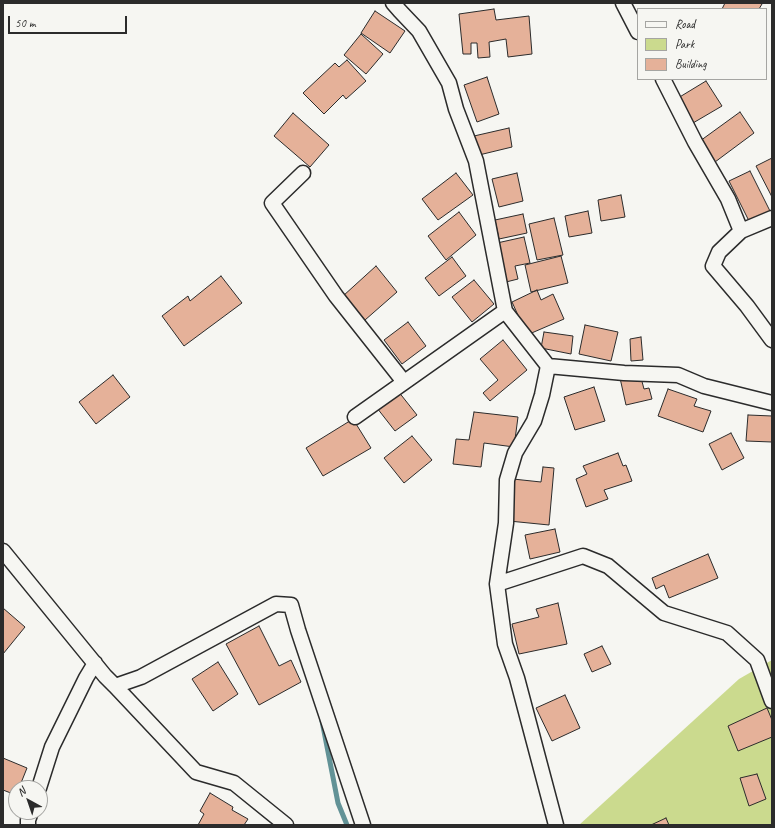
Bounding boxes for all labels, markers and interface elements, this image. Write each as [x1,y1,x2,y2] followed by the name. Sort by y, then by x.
[10,8,129,34] scale bar
[637,8,767,80] legend
[15,15,35,31] text: 50 m
[675,16,695,32] text: Road
[675,36,694,52] text: Park
[675,56,707,72] text: Building
[8,780,48,820] north arrow
[14,784,28,799] text: N

